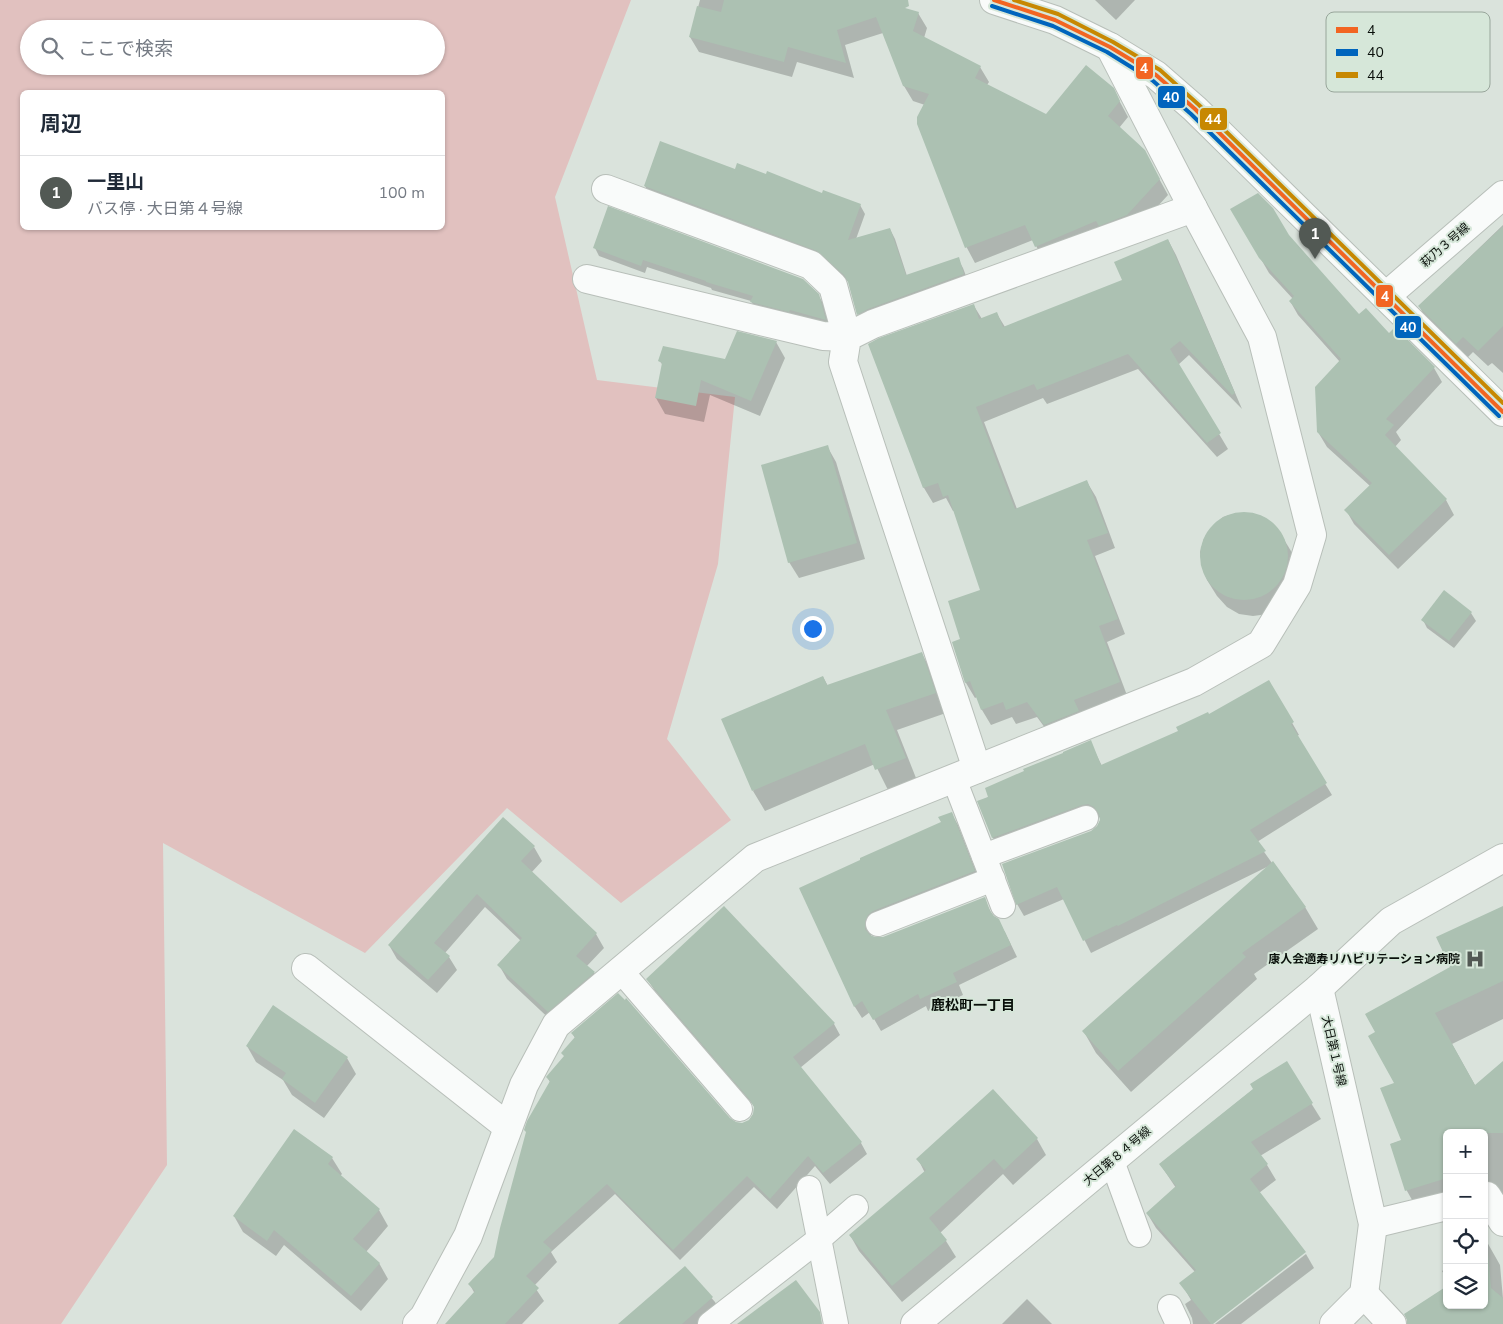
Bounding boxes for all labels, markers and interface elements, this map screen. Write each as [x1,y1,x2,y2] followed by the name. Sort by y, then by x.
[1326,12,1490,92] legend
[20,20,445,75] search box
[1367,21,1375,40] text: 4
[38,34,66,62] icon: search
[78,36,173,62] text: ここで検索
[1367,43,1384,62] text: 40
[1135,56,1154,80] line badge: 4
[1140,59,1149,78] text: 4
[1367,66,1384,85] text: 44
[1157,85,1186,109] line badge: 40
[1163,88,1179,107] text: 40
[1199,107,1228,131] line badge: 44
[40,110,82,138] text: 周辺
[1205,110,1222,129] text: 44
[87,169,144,195] text: 一里山
[51,182,61,204] text: 1
[378,182,425,204] text: 100 m
[87,198,243,220] text: バス停 · 大日第４号線
[1299,218,1331,259] pin: 1
[1417,219,1473,271] street label: 萩乃３号線
[1375,284,1394,308] line badge: 4
[1381,287,1390,306] text: 4
[1394,315,1422,339] line badge: 40
[1400,318,1416,337] text: 40
[800,616,826,642] your location
[1464,948,1486,970] hospital icon: 康人会適寿リハビリテーション病院
[1268,951,1460,967] place label: 康人会適寿リハビリテーション病院
[931,996,1015,1015] district label: 鹿松町一丁目
[1318,1014,1350,1088] street label: 大日第１号線
[1080,1123,1154,1189] street label: 大日第８４号線
[1443,1129,1488,1309] map controls
[1443,1129,1488,1174] button: +
[1443,1174,1488,1219] button: −
[1443,1219,1488,1264] button: locate
[1443,1264,1488,1309] button: layers

